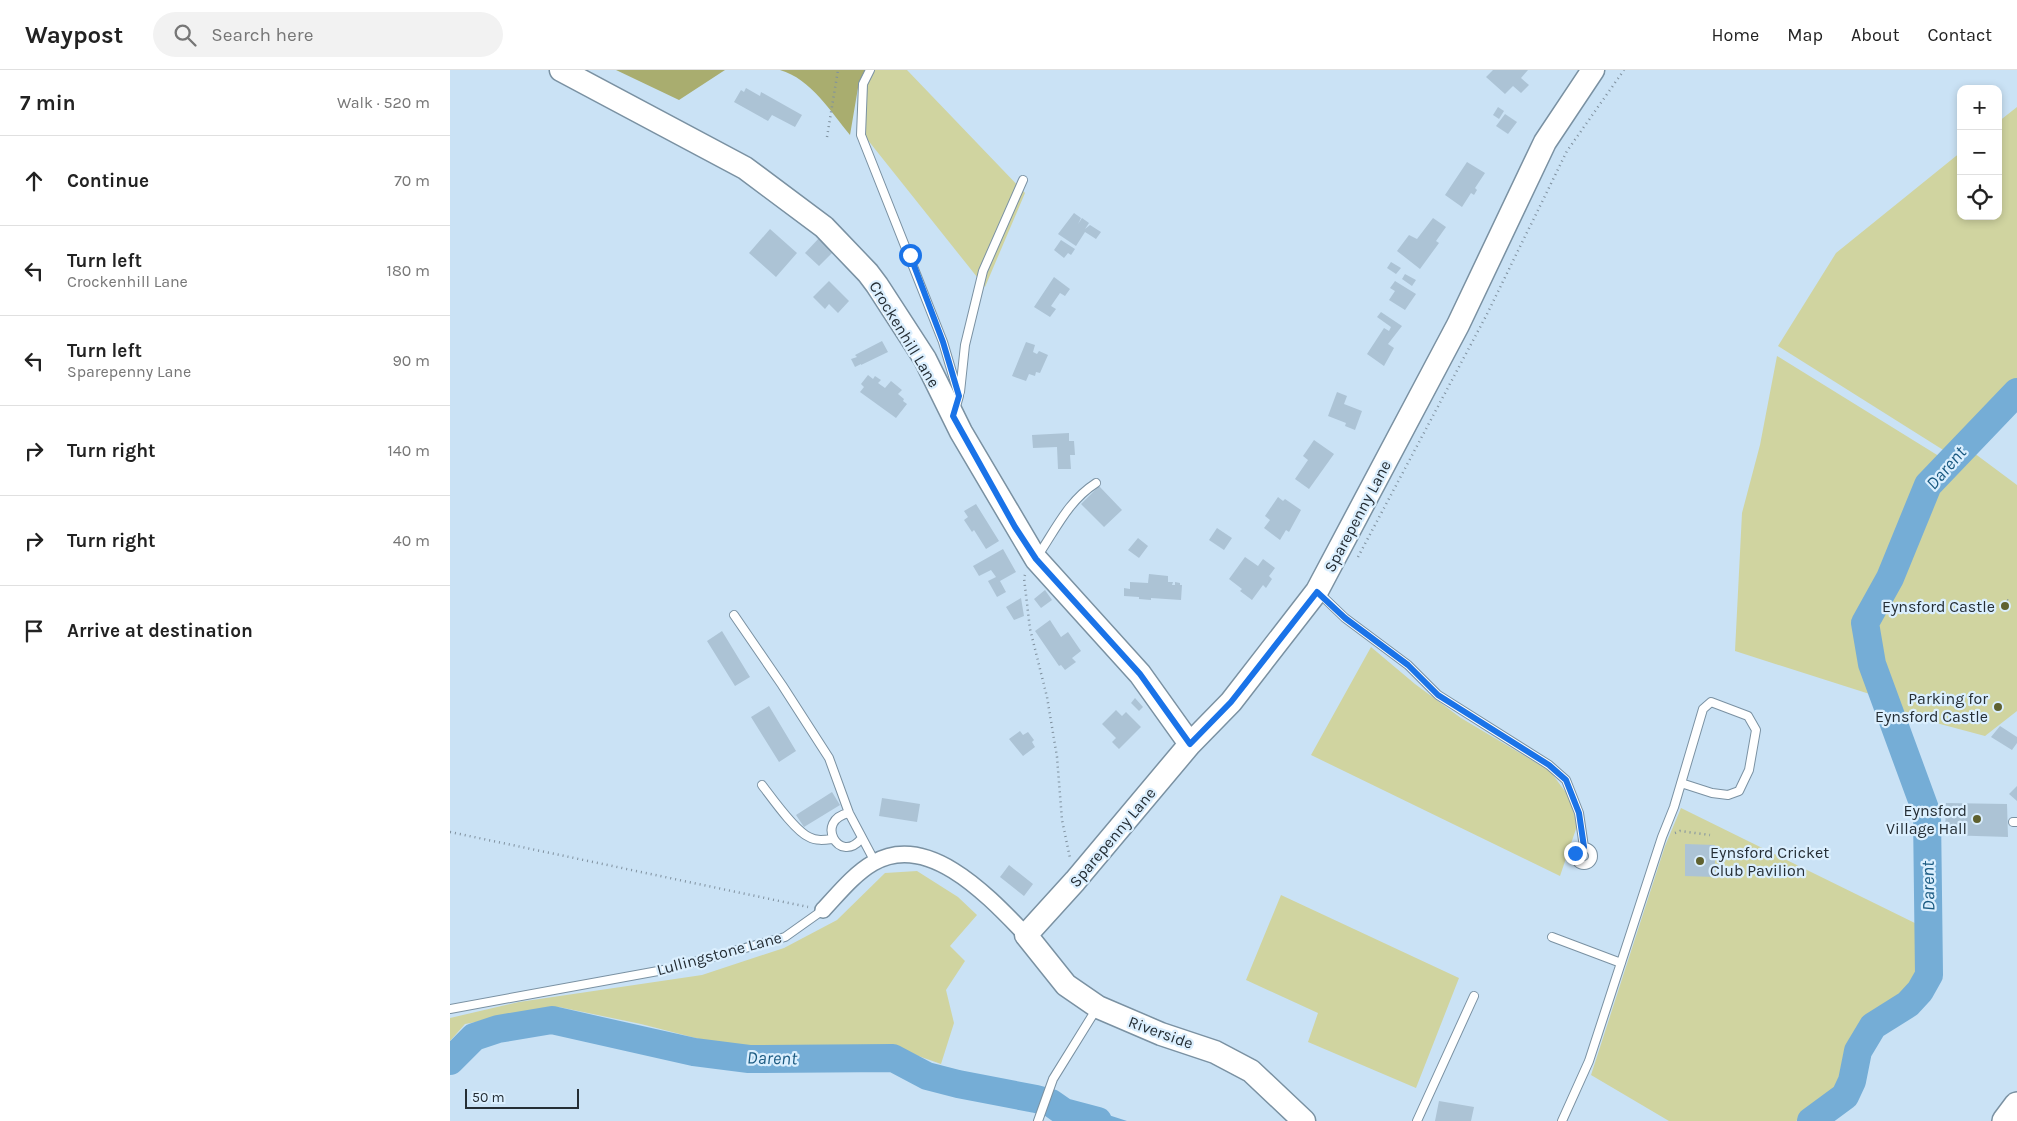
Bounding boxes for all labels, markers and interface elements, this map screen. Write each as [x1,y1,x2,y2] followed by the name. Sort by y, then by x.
[153,12,503,57] search box
[25,21,123,49] text: Waypost
[171,21,199,49] icon: search
[211,24,313,46] text: Search here
[1711,24,1759,46] text: Home
[1787,24,1823,46] text: Map
[1851,24,1900,46] text: About
[1928,24,1992,46] text: Contact
[1957,85,2002,220] map controls
[1957,85,2002,130] button: +
[20,91,76,115] text: 7 min
[337,93,430,112] text: Walk · 520 m
[1957,130,2002,175] button: −
[20,167,48,195] icon: ahead
[67,170,149,192] text: Continue
[394,171,430,190] text: 70 m
[1957,175,2002,220] button: locate
[899,244,922,267] route start
[67,250,142,272] text: Turn left
[20,257,48,285] icon: left
[387,261,430,280] text: 180 m
[67,272,188,291] text: Crockenhill Lane
[865,278,944,391] street label: Crockenhill Lane
[67,340,142,362] text: Turn left
[20,347,48,375] icon: left
[392,351,430,370] text: 90 m
[67,362,191,381] text: Sparepenny Lane
[20,437,48,465] icon: right
[67,440,156,462] text: Turn right
[388,441,430,460] text: 140 m
[1921,441,1971,494] water label: Darent
[1320,457,1395,575] street label: Sparepenny Lane
[20,527,48,555] icon: right
[67,530,156,552] text: Turn right
[393,531,430,550] text: 40 m
[1882,597,1995,616] place label: Eynsford Castle
[1999,600,2011,612] marker: Eynsford Castle
[20,617,48,645] icon: arrive
[67,620,253,642] text: Arrive at destination
[1875,689,1988,726] place label: Parking for Eynsford Castle
[1992,701,2004,713] marker: Parking for Eynsford Castle
[1065,784,1160,891] street label: Sparepenny Lane
[1886,801,1967,838] place label: Eynsford Village Hall
[1971,813,1983,825] marker: Eynsford Village Hall
[1564,842,1587,865] route end
[1710,843,1829,880] place label: Eynsford Cricket Club Pavilion
[1694,855,1706,867] marker: Eynsford Cricket Club Pavilion
[1917,860,1939,911] water label: Darent
[655,928,784,979] street label: Lullingstone Lane
[1126,1012,1196,1053] street label: Riverside
[747,1047,798,1069] water label: Darent
[465,1086,579,1109] scale bar
[472,1089,505,1106] text: 50 m

